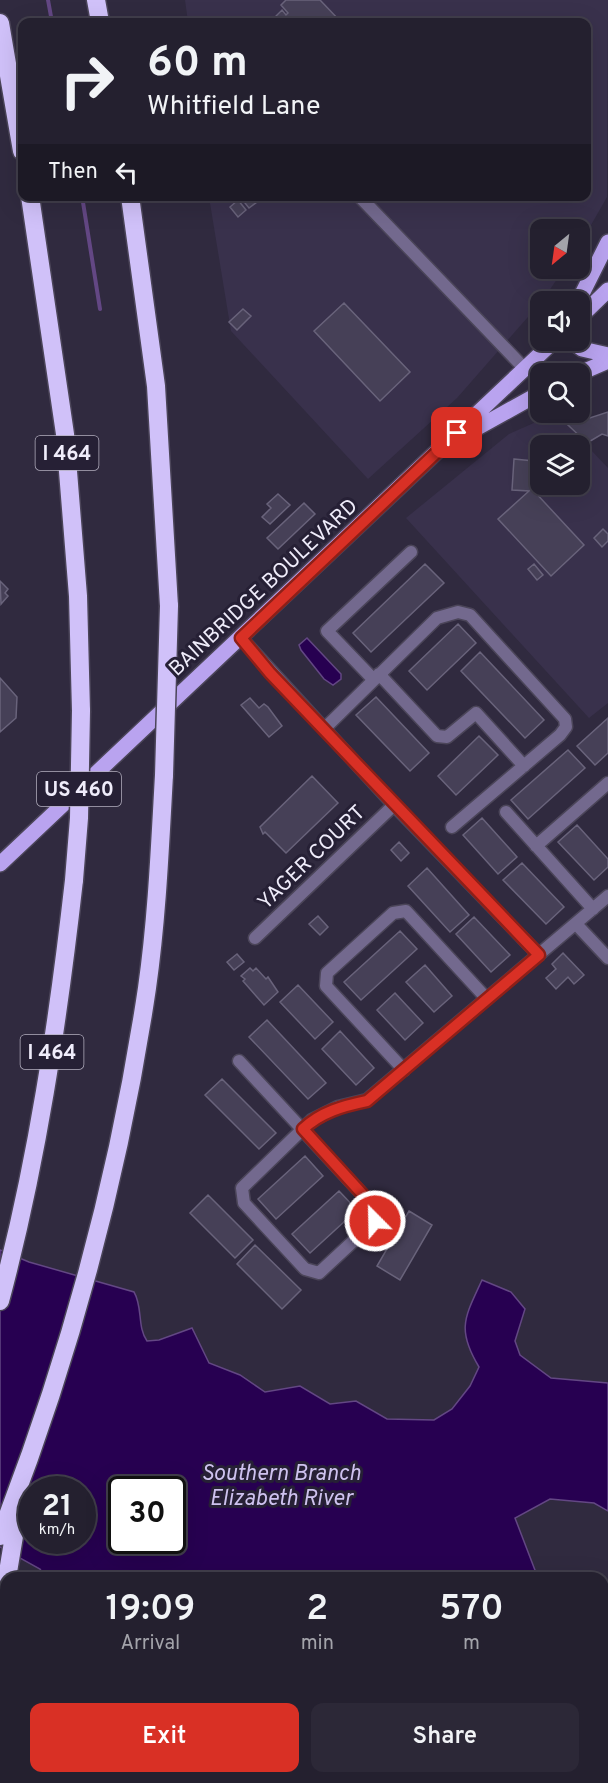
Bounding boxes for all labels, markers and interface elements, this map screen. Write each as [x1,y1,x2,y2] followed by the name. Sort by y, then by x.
[147,38,248,91] text: 60 m
[48,42,126,120] icon: right
[147,90,320,124] text: Whitfield Lane
[110,156,143,189] icon: left
[48,159,98,186] text: Then
[530,219,590,279] north arrow
[530,219,590,495] map controls
[530,291,590,351] button: sound
[530,363,590,423] button: search
[431,407,482,458] pin
[440,416,473,449] icon: arrive
[530,435,590,495] button: layers
[36,436,98,470] road number: I 464
[164,493,364,683] street label: BAINBRIDGE BOULEVARD
[37,772,121,806] road number: US 460
[252,800,372,916] street label: YAGER COURT
[20,1035,84,1069] road number: I 464
[343,1189,407,1253] position arrow
[201,1461,361,1513] water label: Southern Branch Elizabeth River
[108,1476,186,1554] speed limit sign: 30
[42,1489,72,1526] text: 21
[39,1521,75,1540] text: km/h
[105,1587,195,1633] text: 19:09
[306,1587,328,1633] text: 2
[439,1587,504,1633] text: 570
[121,1631,180,1657] text: Arrival
[301,1631,334,1657] text: min
[463,1631,480,1657] text: m
[30,1703,299,1772] button: Exit
[311,1703,579,1772] button: Share

